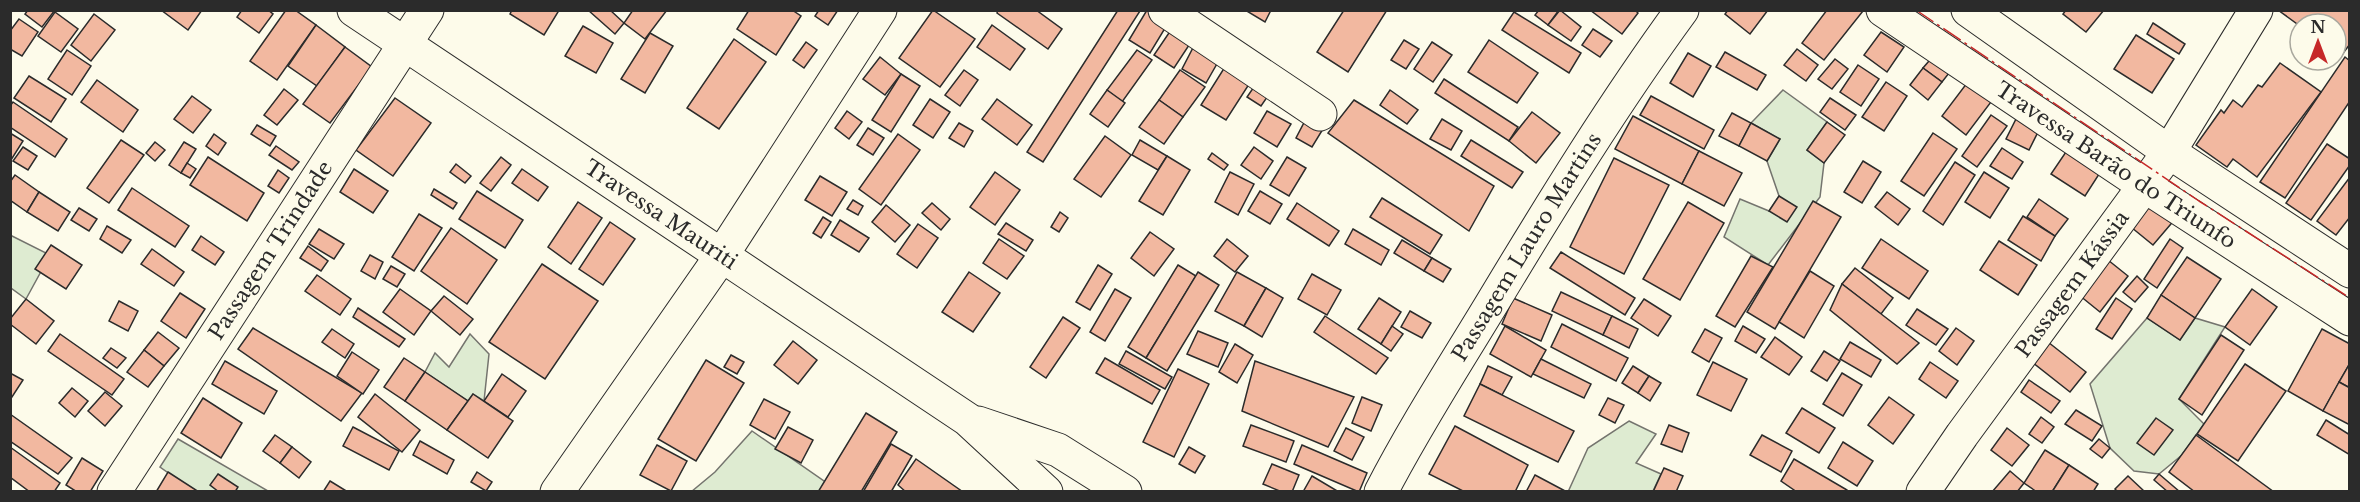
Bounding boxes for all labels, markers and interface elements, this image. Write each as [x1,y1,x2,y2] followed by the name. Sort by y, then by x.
[2288,12,2348,72] north arrow
[2310,17,2326,37] text: N
[1991,76,2241,255] street label: Travessa Barão do Triunfo
[1447,128,1607,366] street label: Passagem Lauro Martins
[579,154,742,275] street label: Travessa Mauriti
[203,156,338,345] street label: Passagem Trindade
[2010,205,2135,363] street label: Passagem Kássia

